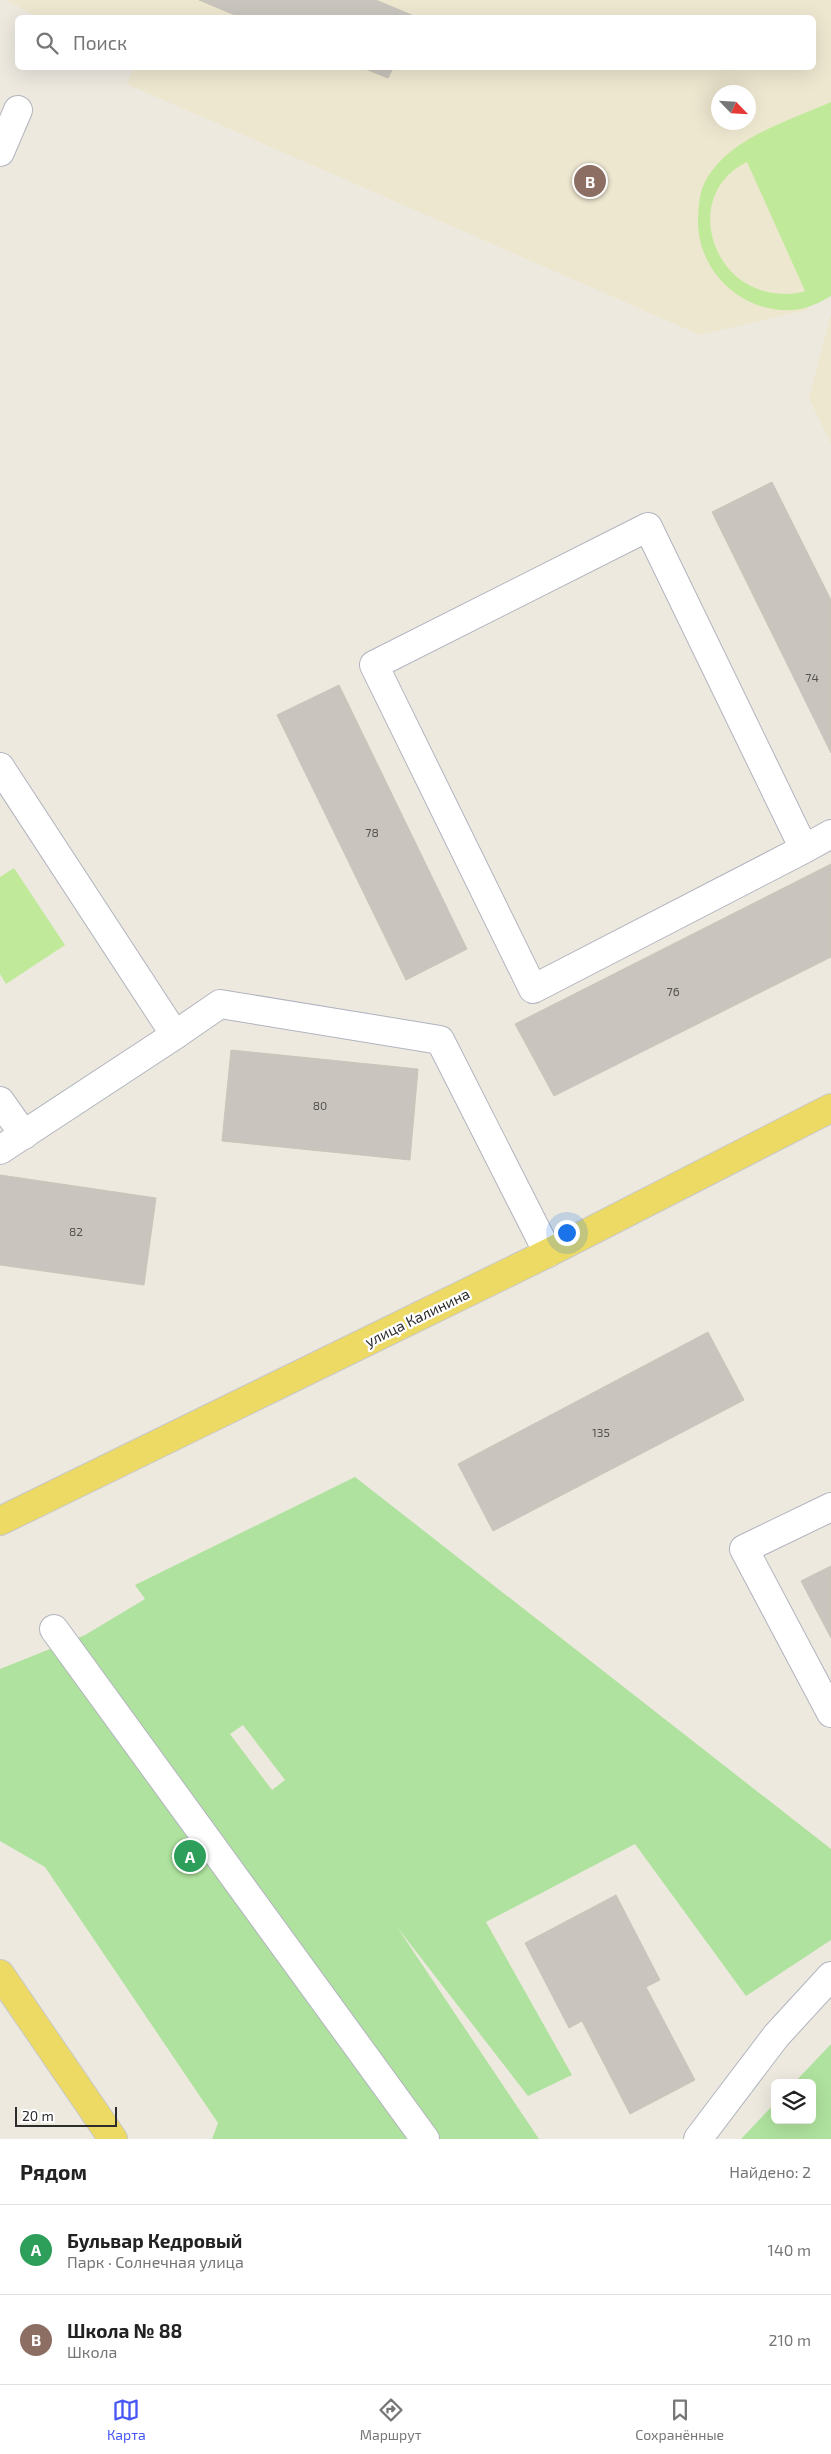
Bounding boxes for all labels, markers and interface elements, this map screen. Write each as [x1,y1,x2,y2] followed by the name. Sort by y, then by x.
[15,15,816,70] search box
[33,29,61,57] icon: search
[73,31,127,54] text: Поиск
[711,85,756,130] north arrow
[574,162,606,200] pin: B
[805,670,819,684] house number: 74
[365,825,379,839] house number: 78
[666,984,680,998] house number: 76
[313,1098,327,1112] house number: 80
[554,1220,580,1246] your location
[69,1224,83,1238] house number: 82
[362,1284,473,1351] street label: улица Калинина
[592,1425,610,1439] house number: 135
[174,1837,206,1875] pin: A
[771,2079,816,2124] map controls
[771,2079,816,2124] button: layers
[15,2104,118,2127] scale bar
[22,2107,54,2124] text: 20 m
[20,2159,87,2184] text: Рядом
[729,2162,811,2181] text: Найдено: 2
[67,2229,242,2252] text: Бульвар Кедровый
[31,2240,41,2259] text: A
[768,2240,811,2259] text: 140 m
[67,2252,244,2271] text: Парк · Солнечная улица
[67,2319,182,2342] text: Школа № 88
[31,2330,41,2349] text: B
[768,2330,811,2349] text: 210 m
[67,2342,117,2361] text: Школа
[107,2396,146,2443] tab: Карта
[360,2396,422,2443] tab: Маршрут
[635,2396,724,2443] tab: Сохранённые

